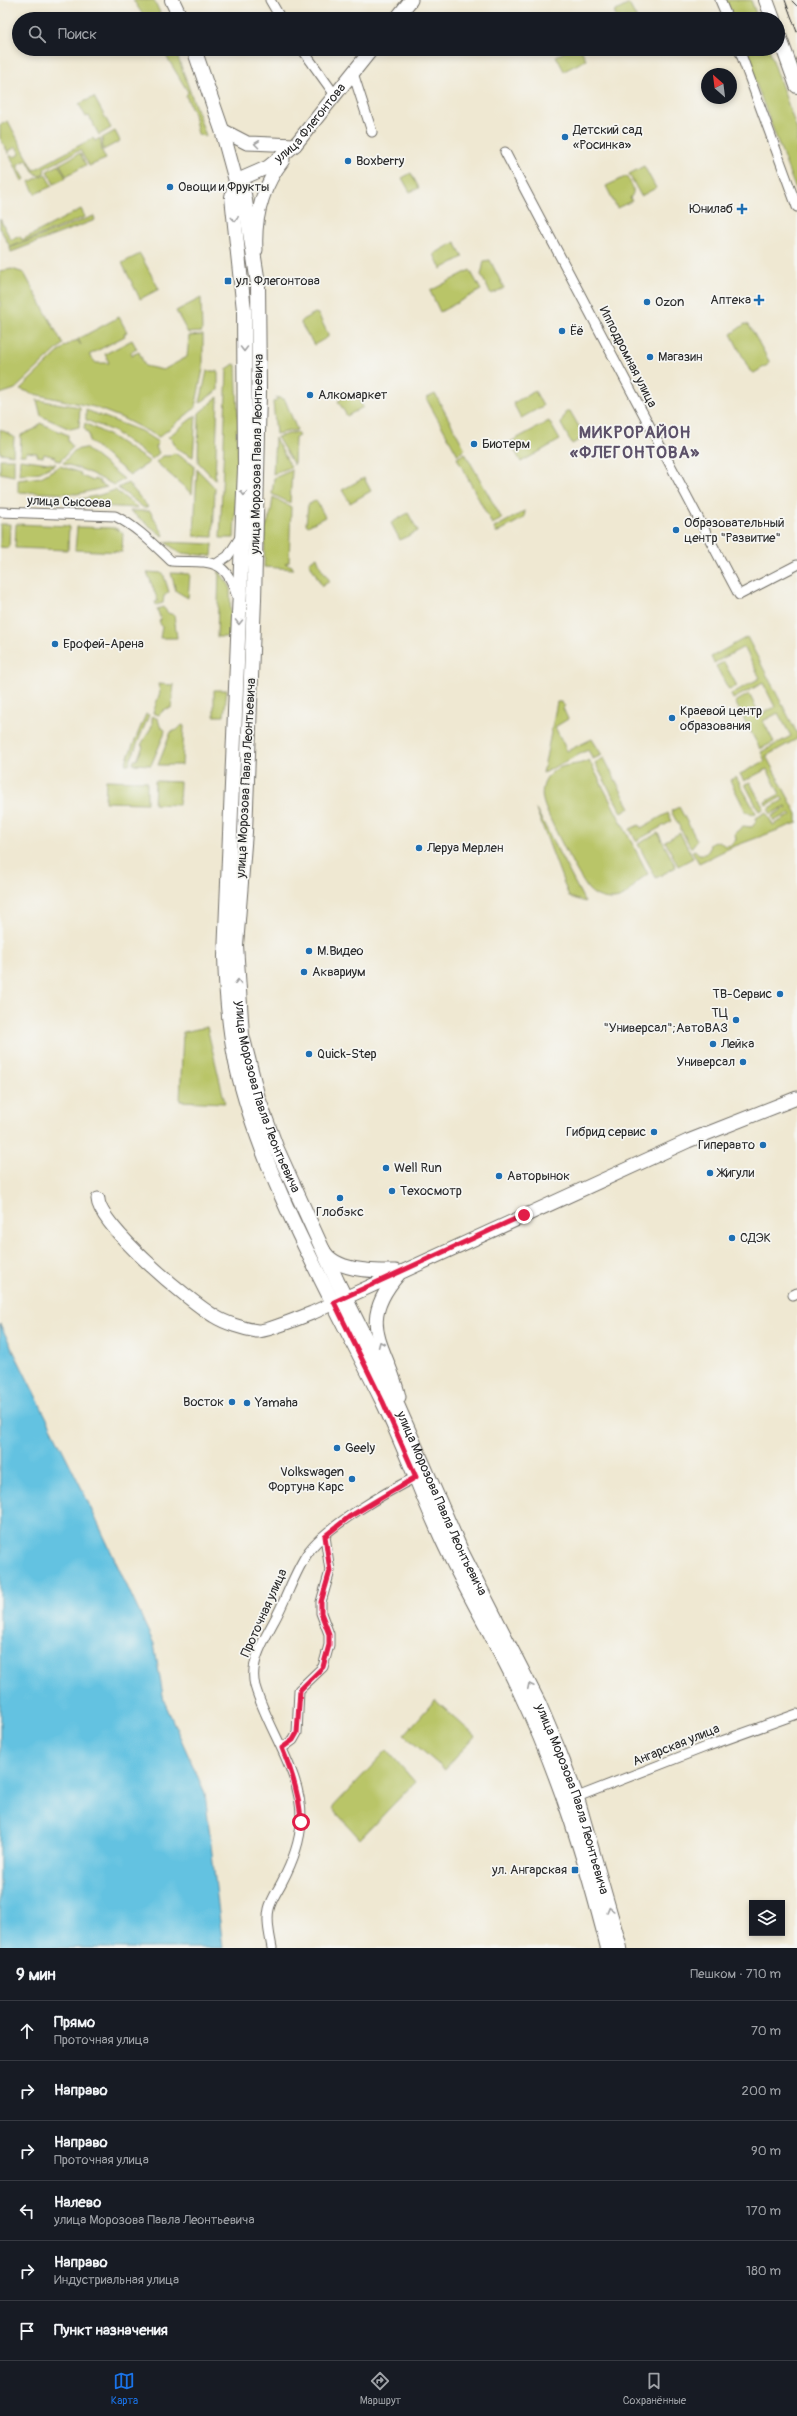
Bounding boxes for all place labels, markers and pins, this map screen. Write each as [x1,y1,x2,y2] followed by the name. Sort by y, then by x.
[572,122,643,153] place label: Детский сад «Росинка»
[560,132,570,142] marker: Детский сад «Росинка»
[356,153,405,169] place label: Boxberry
[343,156,353,166] marker: Boxberry
[178,179,269,195] place label: Овощи и Фрукты
[165,182,175,192] marker: Овощи и Фрукты
[690,201,734,217] place label: Юнилаб
[736,203,748,215] marker: Юнилаб
[235,273,320,289] place label: ул. Флегонтова
[223,276,233,286] marker: ул. Флегонтова
[710,292,751,308] place label: Аптека
[655,294,684,310] place label: Ozon
[754,295,764,305] marker: Аптека
[642,297,652,307] marker: Ozon
[570,323,584,339] place label: Ёё
[557,326,567,336] marker: Ёё
[658,349,702,365] place label: Магазин
[645,352,655,362] marker: Магазин
[318,387,388,403] place label: Алкомаркет
[305,390,315,400] marker: Алкомаркет
[482,436,530,452] place label: Биотерм
[469,439,479,449] marker: Биотерм
[684,515,784,546] place label: Образовательный центр "Развитие"
[671,525,681,535] marker: Образовательный центр "Развитие"
[63,636,144,652] place label: Ерофей-Арена
[50,639,60,649] marker: Ерофей-Арена
[680,703,762,734] place label: Краевой центр образования
[667,713,677,723] marker: Краевой центр образования
[426,840,503,856] place label: Леруа Мерлен
[414,843,424,853] marker: Леруа Мерлен
[317,943,364,959] place label: М.Видео
[304,946,314,956] marker: М.Видео
[312,964,366,980] place label: Аквариум
[299,967,309,977] marker: Аквариум
[713,986,772,1002] place label: ТВ-Сервис
[775,989,785,999] marker: ТВ-Сервис
[603,1005,728,1036] place label: ТЦ "Универсал";АвтоВАЗ
[731,1015,741,1025] marker: ТЦ "Универсал";АвтоВАЗ
[720,1036,754,1052] place label: Лейка
[708,1039,718,1049] marker: Лейка
[317,1046,377,1062] place label: Quick-Step
[304,1049,314,1059] marker: Quick-Step
[676,1054,735,1070] place label: Универсал
[738,1057,748,1067] marker: Универсал
[566,1124,646,1140] place label: Гибрид сервис
[649,1127,659,1137] marker: Гибрид сервис
[698,1137,755,1153] place label: Гиперавто
[758,1140,768,1150] marker: Гиперавто
[394,1160,442,1176] place label: Well Run
[381,1163,391,1173] marker: Well Run
[716,1165,754,1181] place label: Жигули
[507,1168,570,1184] place label: Авторынок
[705,1168,715,1178] marker: Жигули
[494,1171,504,1181] marker: Авторынок
[400,1183,462,1199] place label: Техосмотр
[387,1186,397,1196] marker: Техосмотр
[335,1193,345,1203] marker: Глобэкс
[316,1204,364,1220] place label: Глобэкс
[740,1230,771,1246] place label: СДЭК
[727,1233,737,1243] marker: СДЭК
[183,1394,224,1410] place label: Восток
[254,1395,298,1411] place label: Yamaha
[227,1397,237,1407] marker: Восток
[242,1398,252,1408] marker: Yamaha
[345,1440,376,1456] place label: Geely
[332,1443,342,1453] marker: Geely
[268,1464,344,1495] place label: Volkswagen Фортуна Карс
[347,1474,357,1484] marker: Volkswagen Фортуна Карс
[491,1862,567,1878] place label: ул. Ангарская
[570,1865,580,1875] marker: ул. Ангарская

